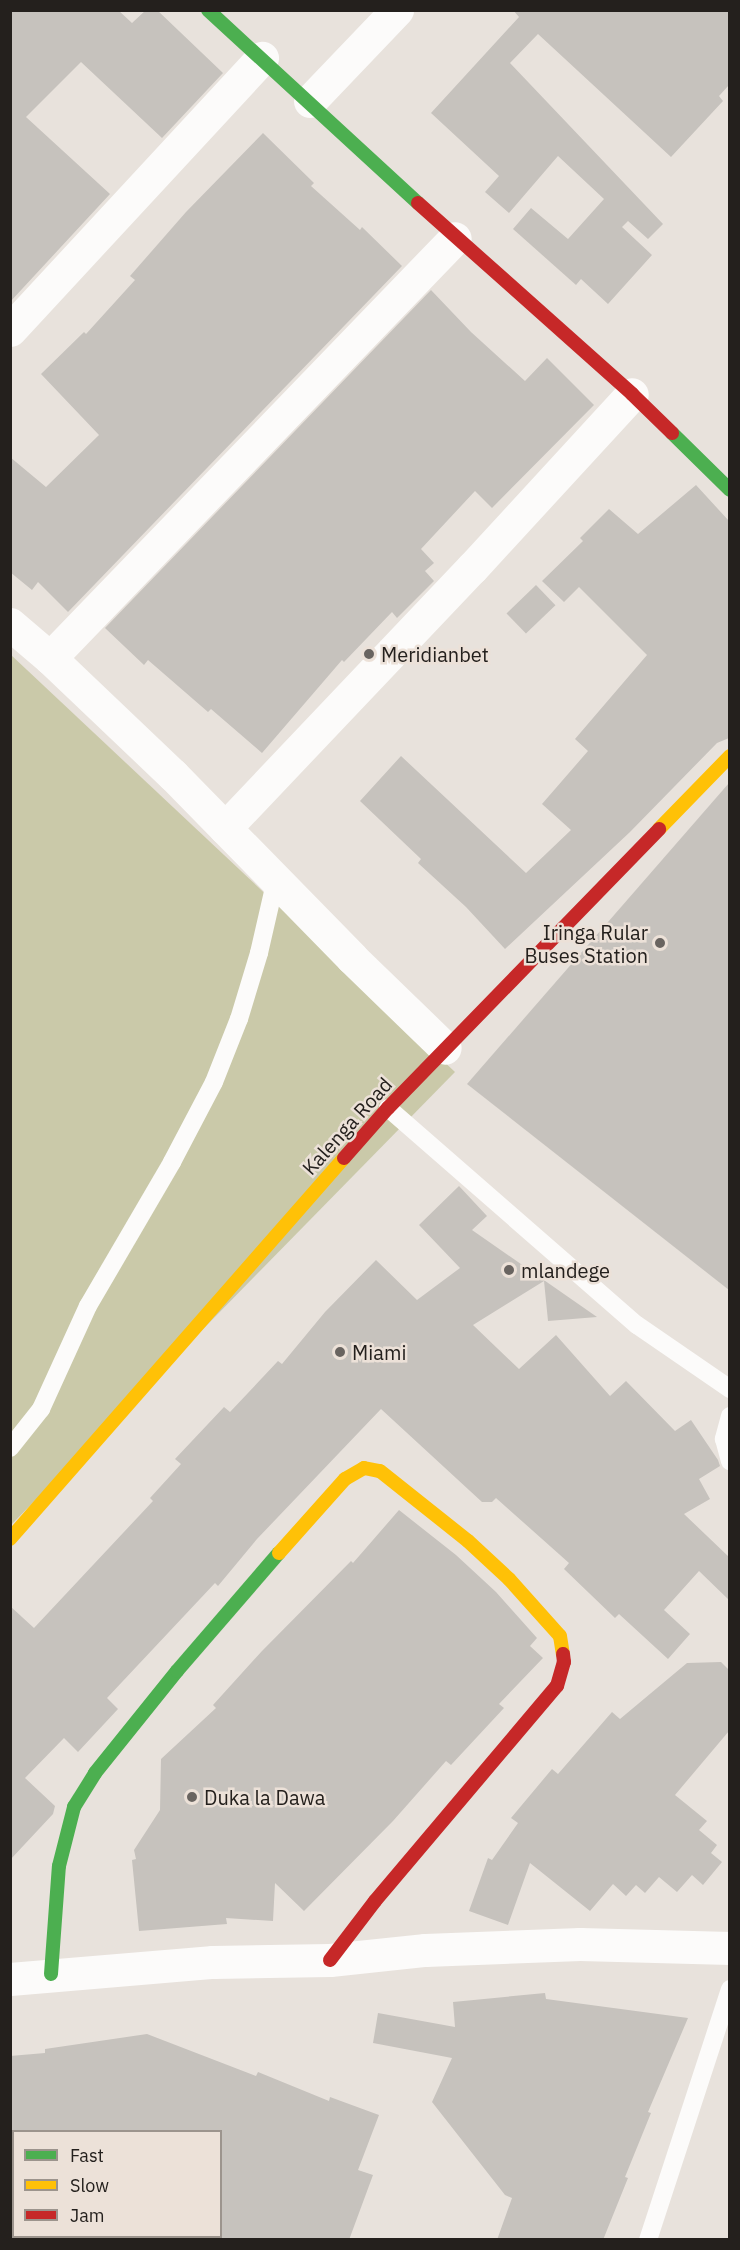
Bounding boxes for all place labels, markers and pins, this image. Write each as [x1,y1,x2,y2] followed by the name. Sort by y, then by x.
[381,642,489,666] place label: Meridianbet
[362,647,376,661] marker: Meridianbet
[525,920,648,967] place label: Iringa Rular Buses Station
[653,936,667,950] marker: Iringa Rular Buses Station
[521,1258,610,1282] place label: mlandege
[502,1263,516,1277] marker: mlandege
[352,1340,406,1364] place label: Miami
[333,1345,347,1359] marker: Miami
[204,1785,325,1809] place label: Duka la Dawa
[185,1790,199,1804] marker: Duka la Dawa

